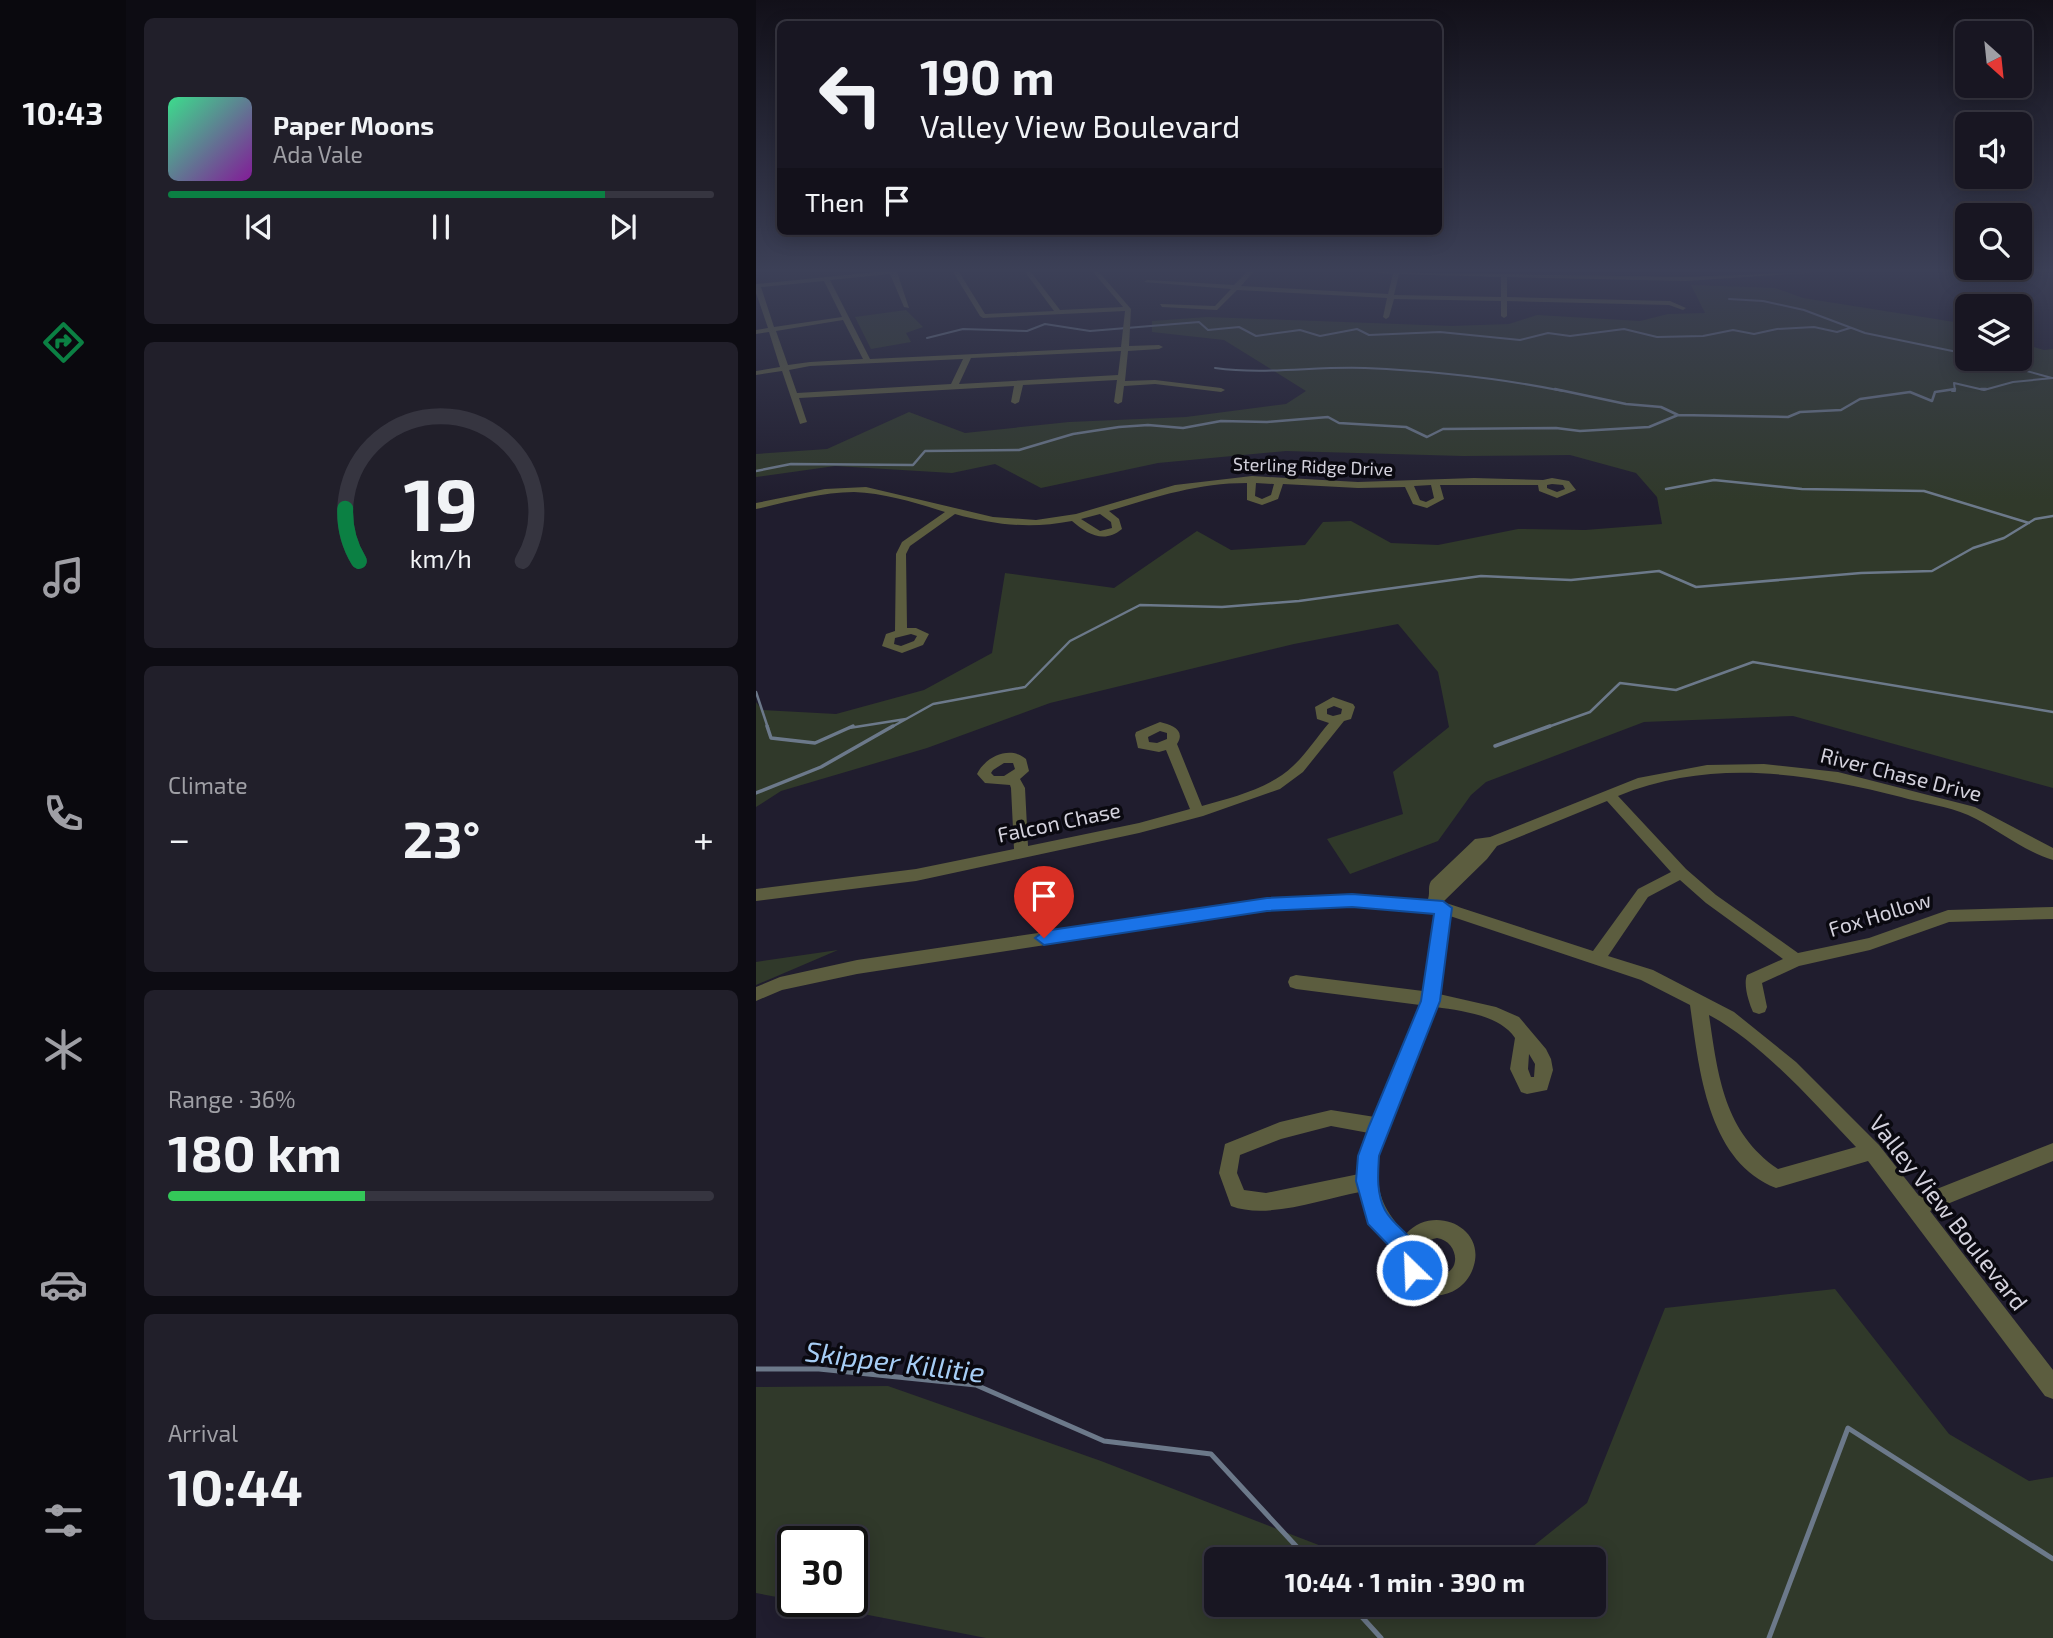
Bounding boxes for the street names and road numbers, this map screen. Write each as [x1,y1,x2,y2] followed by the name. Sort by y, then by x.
[1233,452,1394,480] street label: Sterling Ridge Drive
[1818,741,1985,806] street label: River Chase Drive
[995,796,1123,847] street label: Falcon Chase
[1825,886,1934,941] street label: Fox Hollow
[1864,1108,2035,1316] street label: Valley View Boulevard

